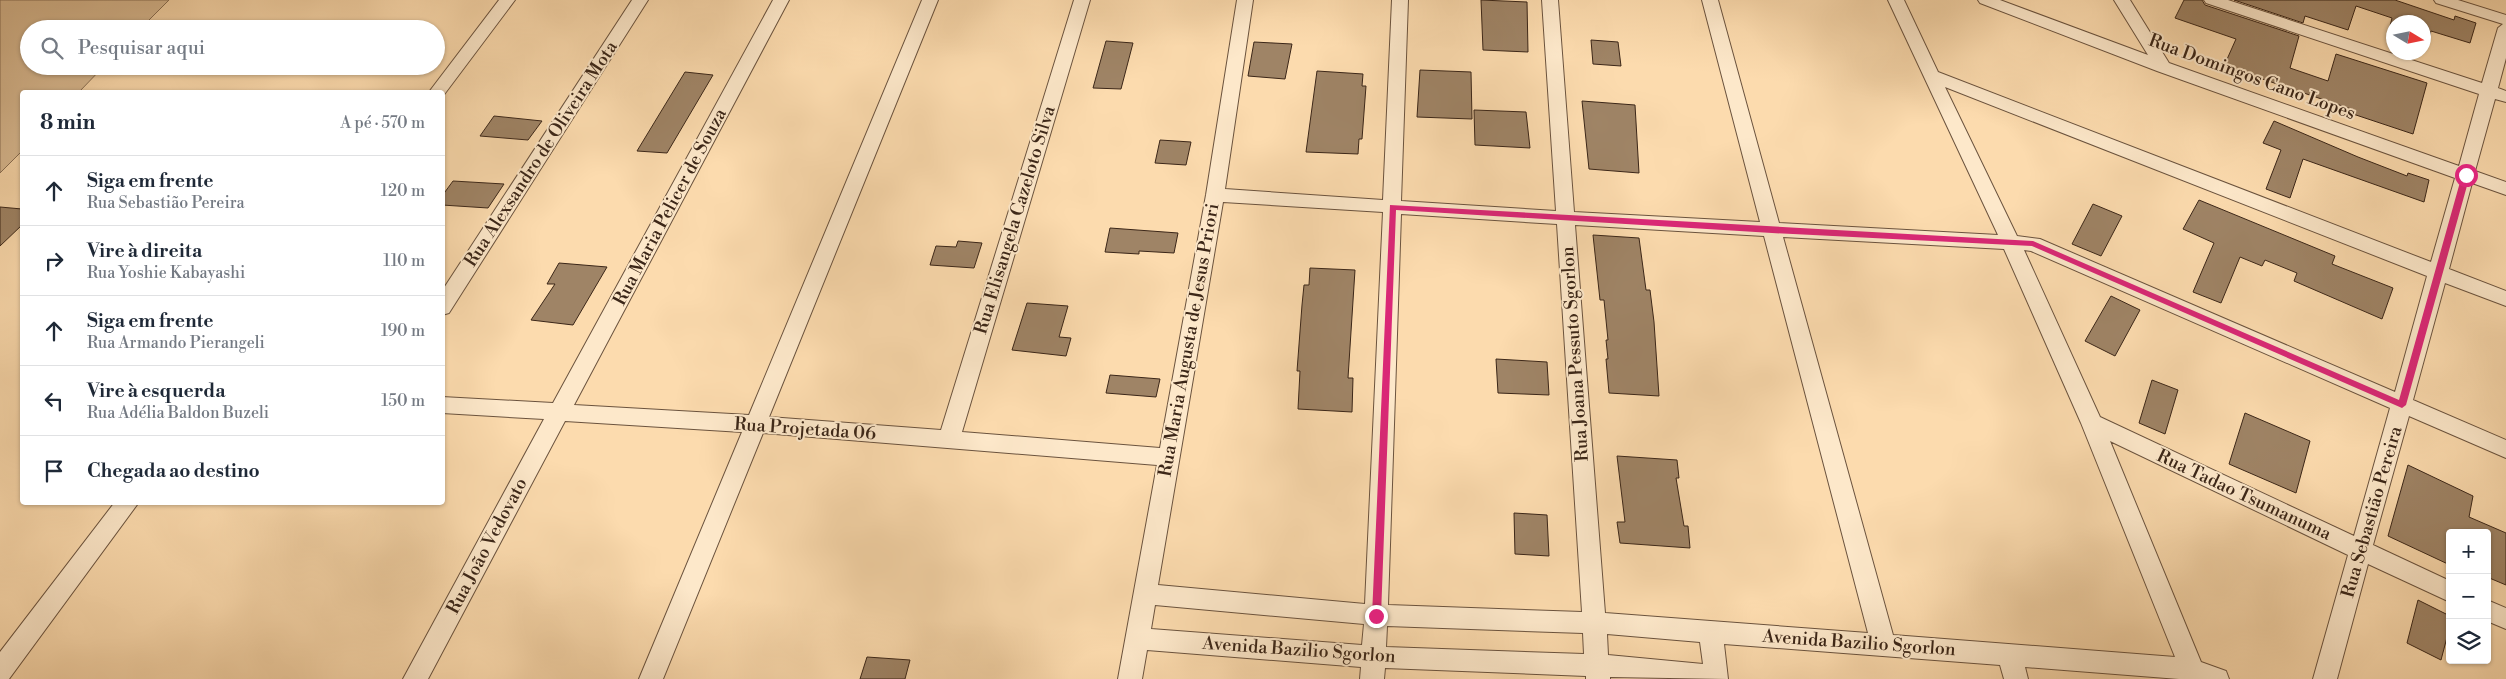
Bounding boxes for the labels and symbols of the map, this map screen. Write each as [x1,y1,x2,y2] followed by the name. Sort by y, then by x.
[2386,15,2431,60] north arrow
[2145,29,2359,125] street label: Rua Domingos Cano Lopes
[459,36,623,271] street label: Rua Alexsandro de Oliveira Mota
[969,102,1061,337] street label: Rua Elisangela Cazeloto Silva
[608,104,732,310] street label: Rua Maria Pelicer de Souza
[2455,164,2478,187] route start
[1154,201,1224,478] street label: Rua Maria Augusta de Jesus Priori
[1556,245,1594,462] street label: Rua Joana Pessuto Sgorlon
[733,413,877,445] street label: Rua Projetada 06
[2337,423,2408,600] street label: Rua Sebastião Pereira
[2153,444,2336,546] street label: Rua Tadao Tsumanuma
[441,474,533,618] street label: Rua João Vedovato
[1365,605,1388,628] route end
[1761,625,1957,661] street label: Avenida Bazilio Sgorlon
[1201,632,1397,668] street label: Avenida Bazilio Sgorlon

